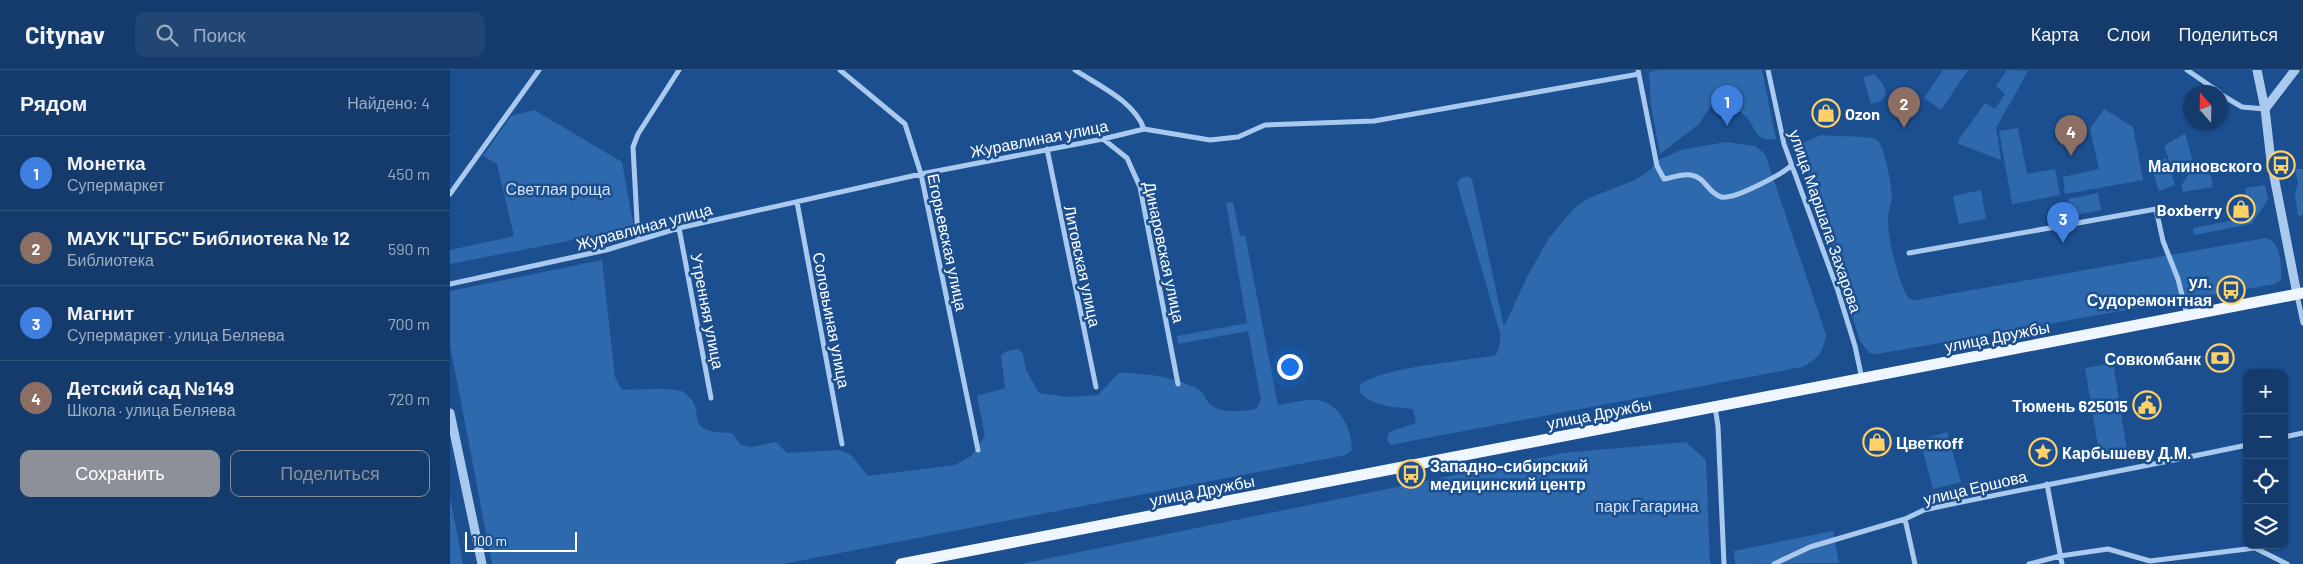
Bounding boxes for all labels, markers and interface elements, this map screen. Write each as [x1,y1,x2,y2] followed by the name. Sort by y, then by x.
[135,12,485,57] search box
[25,20,105,49] text: Citynav
[153,21,181,49] icon: search
[193,23,246,46] text: Поиск
[2031,23,2079,45] text: Карта
[2107,23,2151,45] text: Слои
[2179,23,2278,45] text: Поделиться
[1711,85,1743,126] pin: 1
[2183,85,2228,130] north arrow
[1888,87,1920,128] pin: 2
[20,90,87,115] text: Рядом
[347,93,430,112] text: Найдено: 4
[1811,98,1841,128] shop icon: Ozon
[1845,104,1880,123] place label: Ozon
[968,115,1110,161] street label: Журавлиная улица
[2055,115,2087,156] pin: 4
[1786,127,1866,315] street label: улица Маршала Захарова
[2266,150,2296,180] bus stop icon: Малиновского
[67,151,146,174] text: Монетка
[2148,156,2262,175] place label: Малиновского
[33,164,39,183] text: 1
[387,164,430,183] text: 450 m
[924,172,972,312] street label: Егорьевская улица
[67,175,165,194] text: Супермаркет
[505,179,611,198] park label: Светлая роща
[1141,180,1189,324] street label: Динаровская улица
[2226,194,2256,224] shop icon: Boxberry
[574,199,714,253] street label: Журавлиная улица
[2157,200,2222,219] place label: Boxberry
[2047,202,2079,243] pin: 3
[1061,203,1105,329] street label: Литовская улица
[67,226,350,249] text: МАУК "ЦГБС" Библиотека № 12
[32,239,40,258] text: 2
[388,239,430,258] text: 590 m
[67,250,154,269] text: Библиотека
[810,251,854,390] street label: Соловьиная улица
[687,252,729,371] street label: Утренняя улица
[2087,272,2212,309] place label: ул. Судоремонтная
[2216,275,2246,305] bus stop icon: ул. Судоремонтная
[67,301,134,324] text: Магнит
[32,314,40,333] text: 3
[388,314,430,333] text: 700 m
[1943,317,2051,355] street label: улица Дружбы
[67,325,285,344] text: Супермаркет · улица Беляева
[2205,343,2235,373] bank icon: Совкомбанк
[2104,349,2202,368] place label: Совкомбанк
[1277,354,1303,380] your location
[2243,369,2288,549] map controls
[2243,369,2288,414] button: +
[67,376,234,399] text: Детский сад №149
[31,389,41,408] text: 4
[388,389,430,408] text: 720 m
[2132,390,2162,420] public building icon: Тюмень 625015
[1545,394,1653,432] street label: улица Дружбы
[2012,396,2128,415] place label: Тюмень 625015
[67,400,236,419] text: Школа · улица Беляева
[2243,414,2288,459] button: −
[1862,427,1892,457] shop icon: Цветкоff
[1896,433,1964,452] place label: Цветкоff
[2028,437,2058,467] place icon: Карбышеву Д.М.
[2062,443,2191,462] place label: Карбышеву Д.М.
[20,450,220,497] button: Сохранить
[230,450,430,497] button: Поделиться
[1430,456,1588,493] place label: Западно-сибирский медицинский центр
[1396,459,1426,489] bus stop icon: Западно-сибирский медицинский центр
[2243,459,2288,504] button: locate
[1921,466,2029,508] street label: улица Ершова
[1148,471,1256,509] street label: улица Дружбы
[1595,496,1699,515] park label: парк Гагарина
[2243,504,2288,549] button: layers
[465,529,578,552] scale bar
[472,532,507,549] text: 100 m

